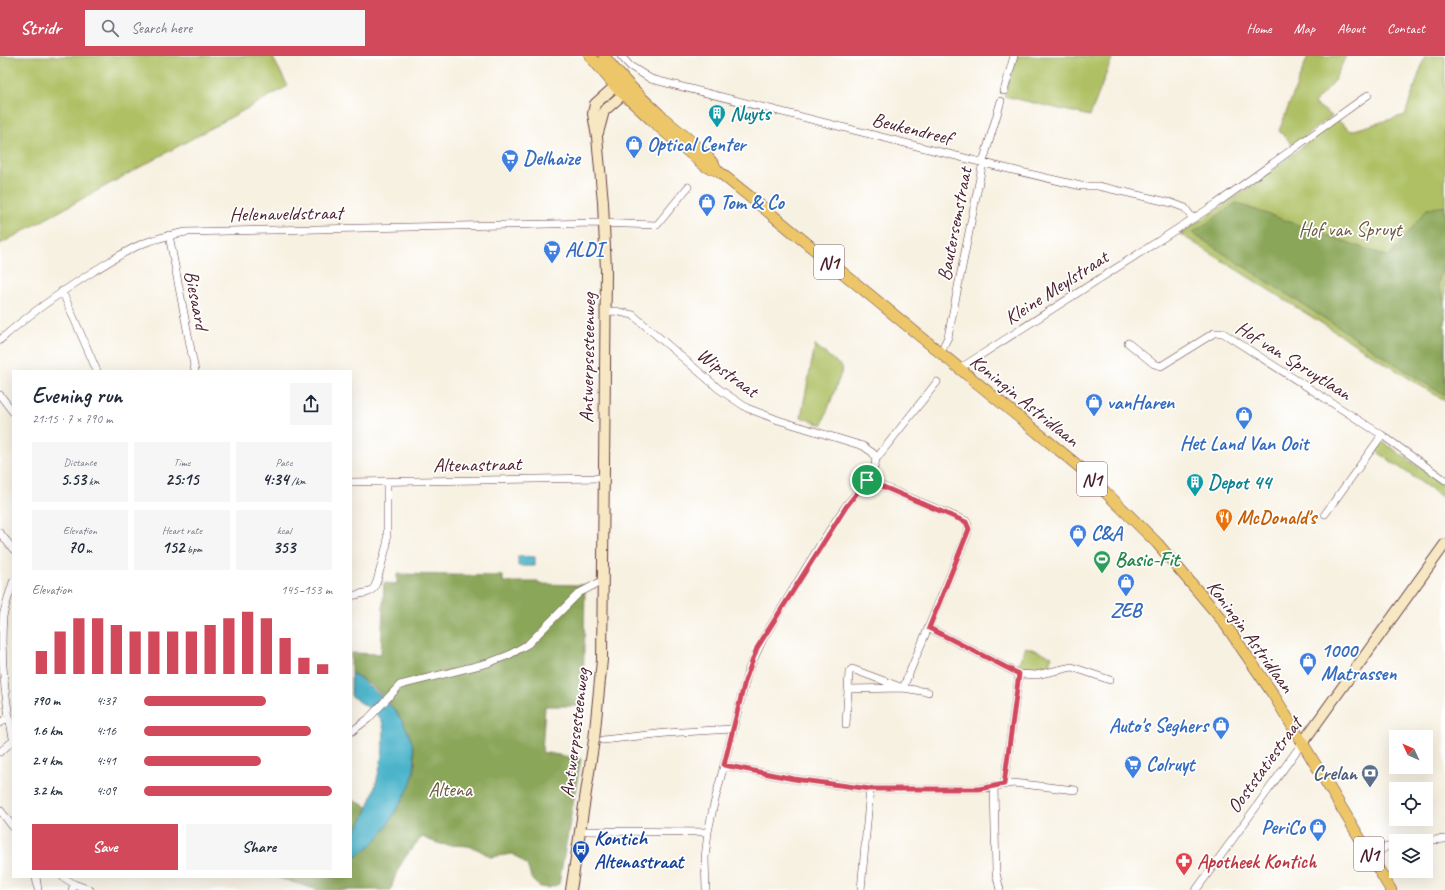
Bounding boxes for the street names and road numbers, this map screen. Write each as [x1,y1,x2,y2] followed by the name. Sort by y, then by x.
[870,107,958,151] street label: Beukendreef
[931,163,978,283] street label: Bautersemstraat
[229,200,346,227] street label: Helenaveldstraat
[1000,243,1115,330] street label: Kleine Meylstraat
[814,245,844,279] road number: N1
[179,268,215,335] street label: Biesaard
[574,291,601,423] street label: Antwerpsesteenweg
[1231,315,1357,407] street label: Hof van Spruytlaan
[692,342,765,404] street label: Wipstraat
[965,349,1085,453] street label: Koningin Astridlaan
[433,451,523,478] street label: Altenastraat
[1077,462,1107,496] road number: N1
[1201,575,1301,698] street label: Koningin Astridlaan
[554,665,595,799] street label: Antwerpsesteenweg
[1221,710,1310,818] street label: Ooststatiestraat
[1354,837,1384,871] road number: N1

